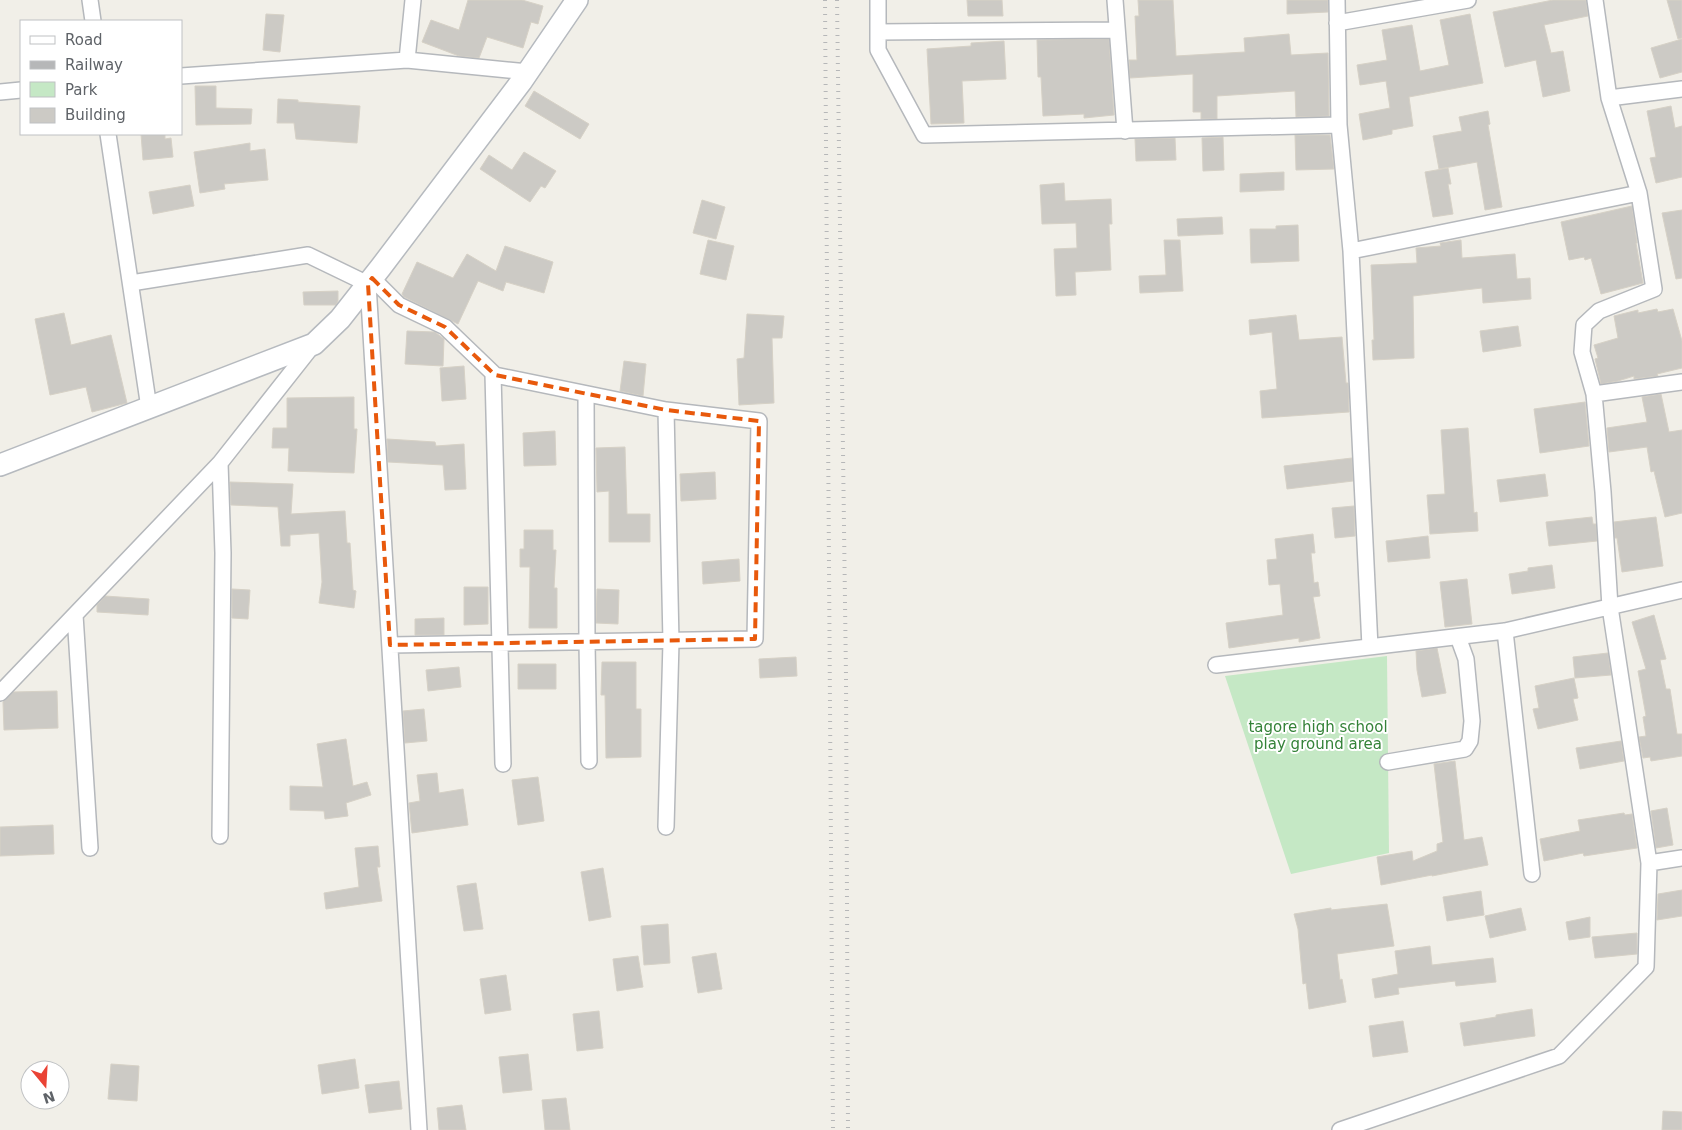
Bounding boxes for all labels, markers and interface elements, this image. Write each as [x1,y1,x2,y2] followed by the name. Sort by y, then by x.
[20,20,182,135] legend
[65,31,103,49] text: Road
[65,56,123,74] text: Railway
[65,81,98,99] text: Park
[65,106,126,124] text: Building
[1248,718,1388,753] park label: tagore high school play ground area
[20,1060,70,1110] north arrow
[41,1088,57,1107] text: N

